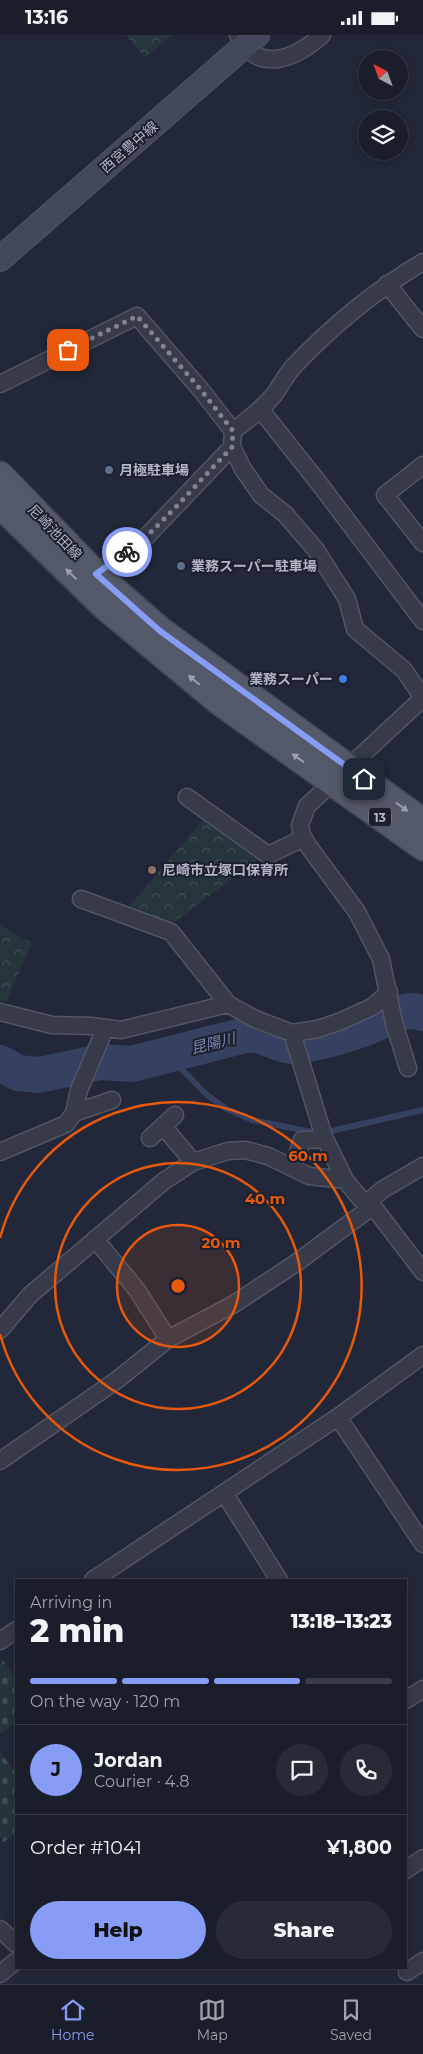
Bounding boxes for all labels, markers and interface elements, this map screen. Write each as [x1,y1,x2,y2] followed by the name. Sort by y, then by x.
[25,6,68,29] text: 13:16
[358,50,408,100] north arrow
[358,50,408,160] map controls
[358,110,408,160] button: layers
[97,117,161,177] street label: 西宮豊中線
[47,329,89,371] pin
[54,336,82,364] icon: bag
[119,461,189,479] place label: 月極駐車場
[103,464,115,476] marker: 月極駐車場
[24,501,86,563] street label: 尼崎池田線
[102,527,152,577] courier
[113,538,141,566] icon: bike
[191,557,317,575] place label: 業務スーパー駐車場
[175,560,187,572] marker: 業務スーパー駐車場
[65,568,77,580] one-way arrow
[249,670,333,688] place label: 業務スーパー
[337,673,349,685] marker: 業務スーパー
[188,675,201,686] one-way arrow
[291,753,305,763] one-way arrow
[343,758,385,800] pin
[350,765,378,793] icon: home
[396,802,409,812] one-way arrow
[369,807,391,827] road number: 13
[162,861,288,879] place label: 尼崎市立塚口保育所
[146,864,158,876] marker: 尼崎市立塚口保育所
[189,1028,239,1058] water label: 昆陽川
[288,1146,328,1165] text: 60 m
[245,1189,285,1208] text: 40 m
[201,1233,241,1252] text: 20 m
[169,1277,187,1295] centre of rings
[30,1593,112,1612] text: Arriving in
[291,1610,392,1633] text: 13:18–13:23
[30,1611,124,1650] text: 2 min
[30,1692,180,1711] text: On the way · 120 m
[276,1744,328,1796] button: chat
[340,1744,392,1796] button: phone
[94,1749,163,1772] text: Jordan
[51,1758,61,1781] text: J
[94,1772,190,1791] text: Courier · 4.8
[30,1836,142,1859] text: Order #1041
[326,1836,392,1859] text: ¥1,800
[30,1901,206,1959] button: Help
[216,1901,392,1959] button: Share
[51,1996,95,2044] tab: Home
[197,1996,228,2044] tab: Map
[330,1996,372,2044] tab: Saved

